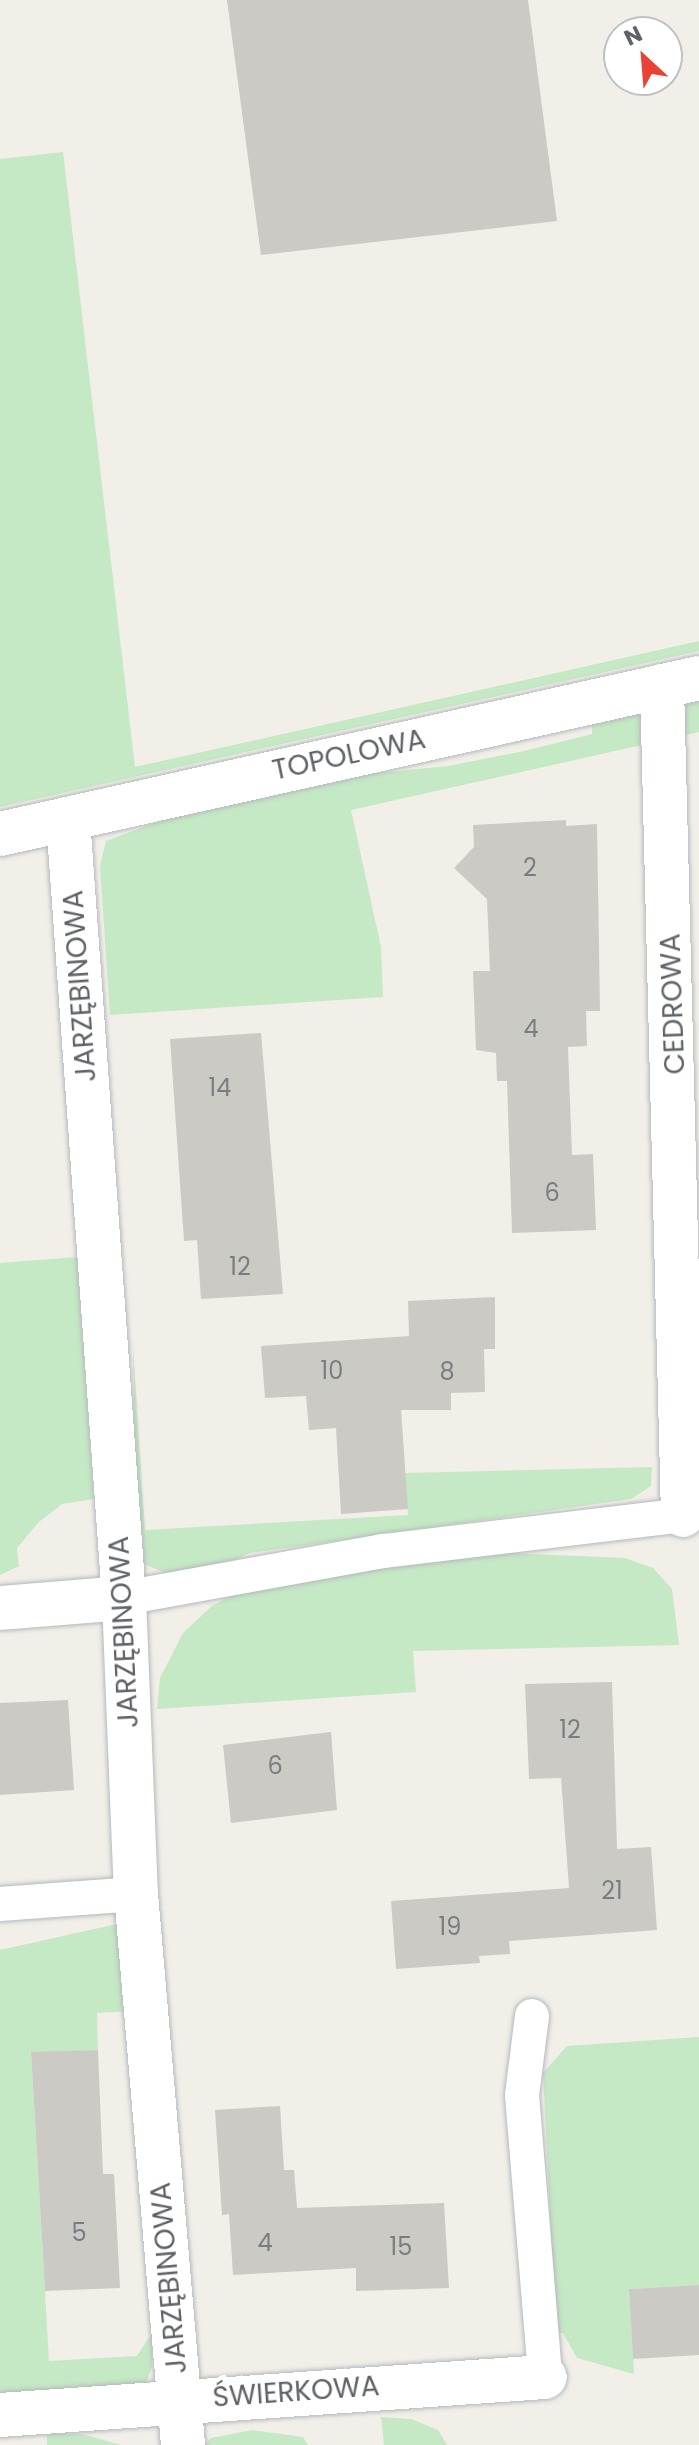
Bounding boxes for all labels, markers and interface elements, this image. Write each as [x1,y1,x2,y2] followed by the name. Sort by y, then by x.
[603,16,683,96] north arrow
[619,18,647,53] text: N
[269,722,429,788] street label: TOPOLOWA
[523,854,537,882] house number: 2
[57,889,103,1083] street label: JARZĘBINOWA
[654,933,692,1075] street label: CEDROWA
[523,1015,539,1043] house number: 4
[209,1074,231,1102] house number: 14
[544,1179,560,1207] house number: 6
[229,1253,251,1281] house number: 12
[321,1357,343,1385] house number: 10
[439,1358,455,1386] house number: 8
[102,1535,146,1729] street label: JARZĘBINOWA
[559,1716,581,1744] house number: 12
[267,1752,283,1780] house number: 6
[601,1877,623,1905] house number: 21
[439,1913,461,1941] house number: 19
[144,2181,194,2375] street label: JARZĘBINOWA
[71,2219,87,2247] house number: 5
[257,2229,273,2257] house number: 4
[390,2233,412,2261] house number: 15
[212,2369,380,2415] street label: ŚWIERKOWA

